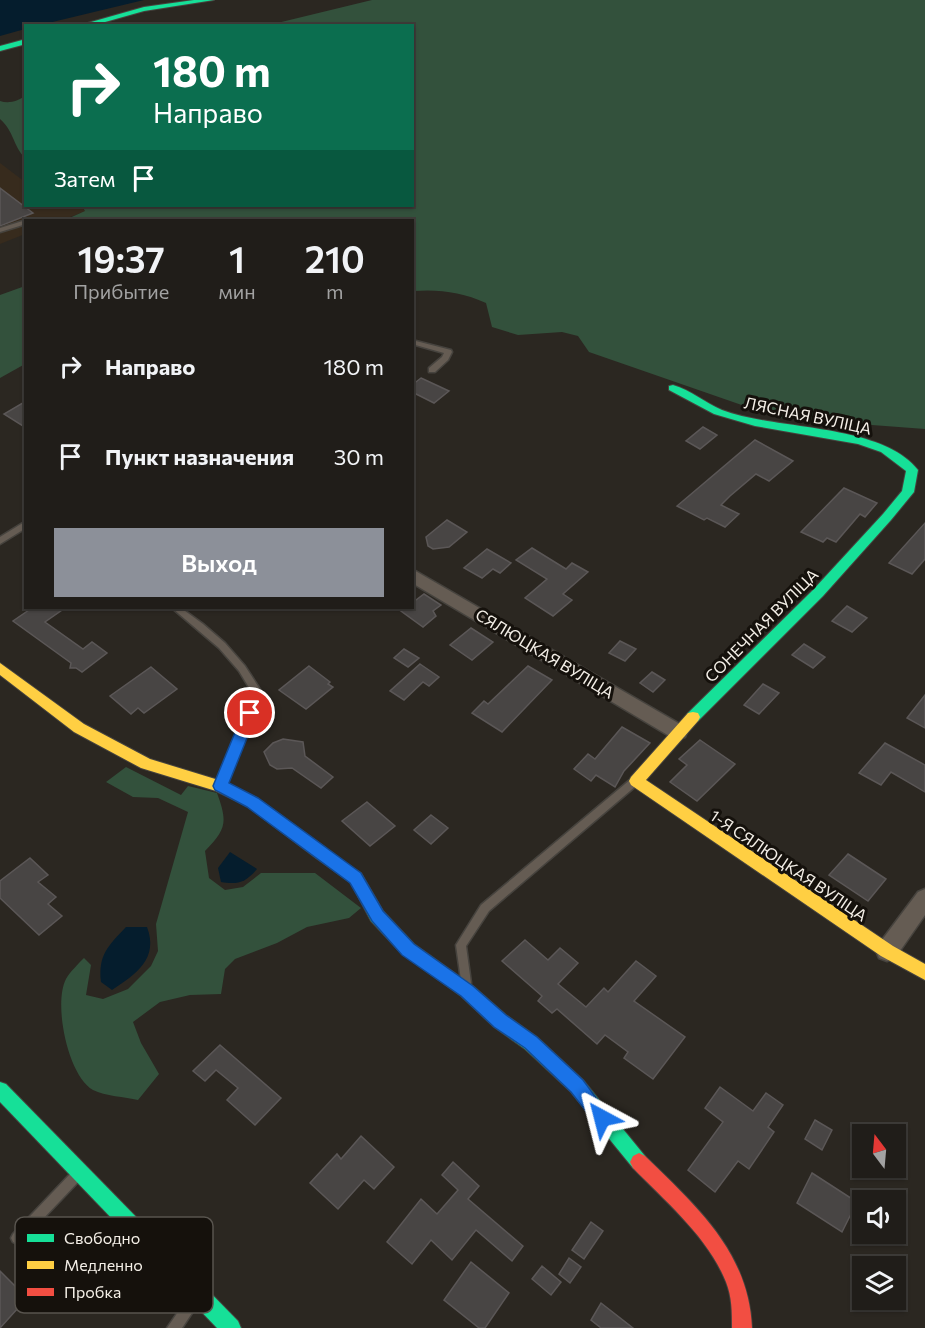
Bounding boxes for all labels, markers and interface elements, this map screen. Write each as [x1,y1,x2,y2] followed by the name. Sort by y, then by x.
[153,44,271,96] text: 180 m
[54,48,132,126] icon: right
[153,96,263,129] text: Направо
[127,162,160,195] icon: arrive
[54,165,115,192] text: Затем
[78,236,165,280] text: 19:37
[229,236,245,280] text: 1
[305,236,365,280] text: 210
[73,279,169,303] text: Прибытие
[218,279,256,303] text: мин
[326,279,343,303] text: m
[54,350,87,383] icon: right
[105,353,195,380] text: Направо
[323,353,384,380] text: 180 m
[743,392,873,438] street label: ЛЯСНАЯ ВУЛІЦА
[54,440,87,473] icon: arrive
[105,443,294,470] text: Пункт назначения
[334,443,384,470] text: 30 m
[54,528,384,597] button: Выход
[700,564,822,686] street label: СОНЕЧНАЯ ВУЛІЦА
[472,604,618,702] street label: СЯЛЮЦКАЯ ВУЛІЦА
[224,687,275,738] pin
[233,696,266,729] icon: arrive
[707,805,871,925] street label: 1-Я СЯЛЮЦКАЯ ВУЛІЦА
[570,1086,634,1150] position arrow
[852,1124,906,1178] north arrow
[852,1124,906,1310] map controls
[852,1190,906,1244] button: sound
[15,1217,213,1313] legend
[64,1228,140,1247] text: Свободно
[64,1255,143,1274] text: Медленно
[852,1256,906,1310] button: layers
[64,1282,121,1301] text: Пробка

